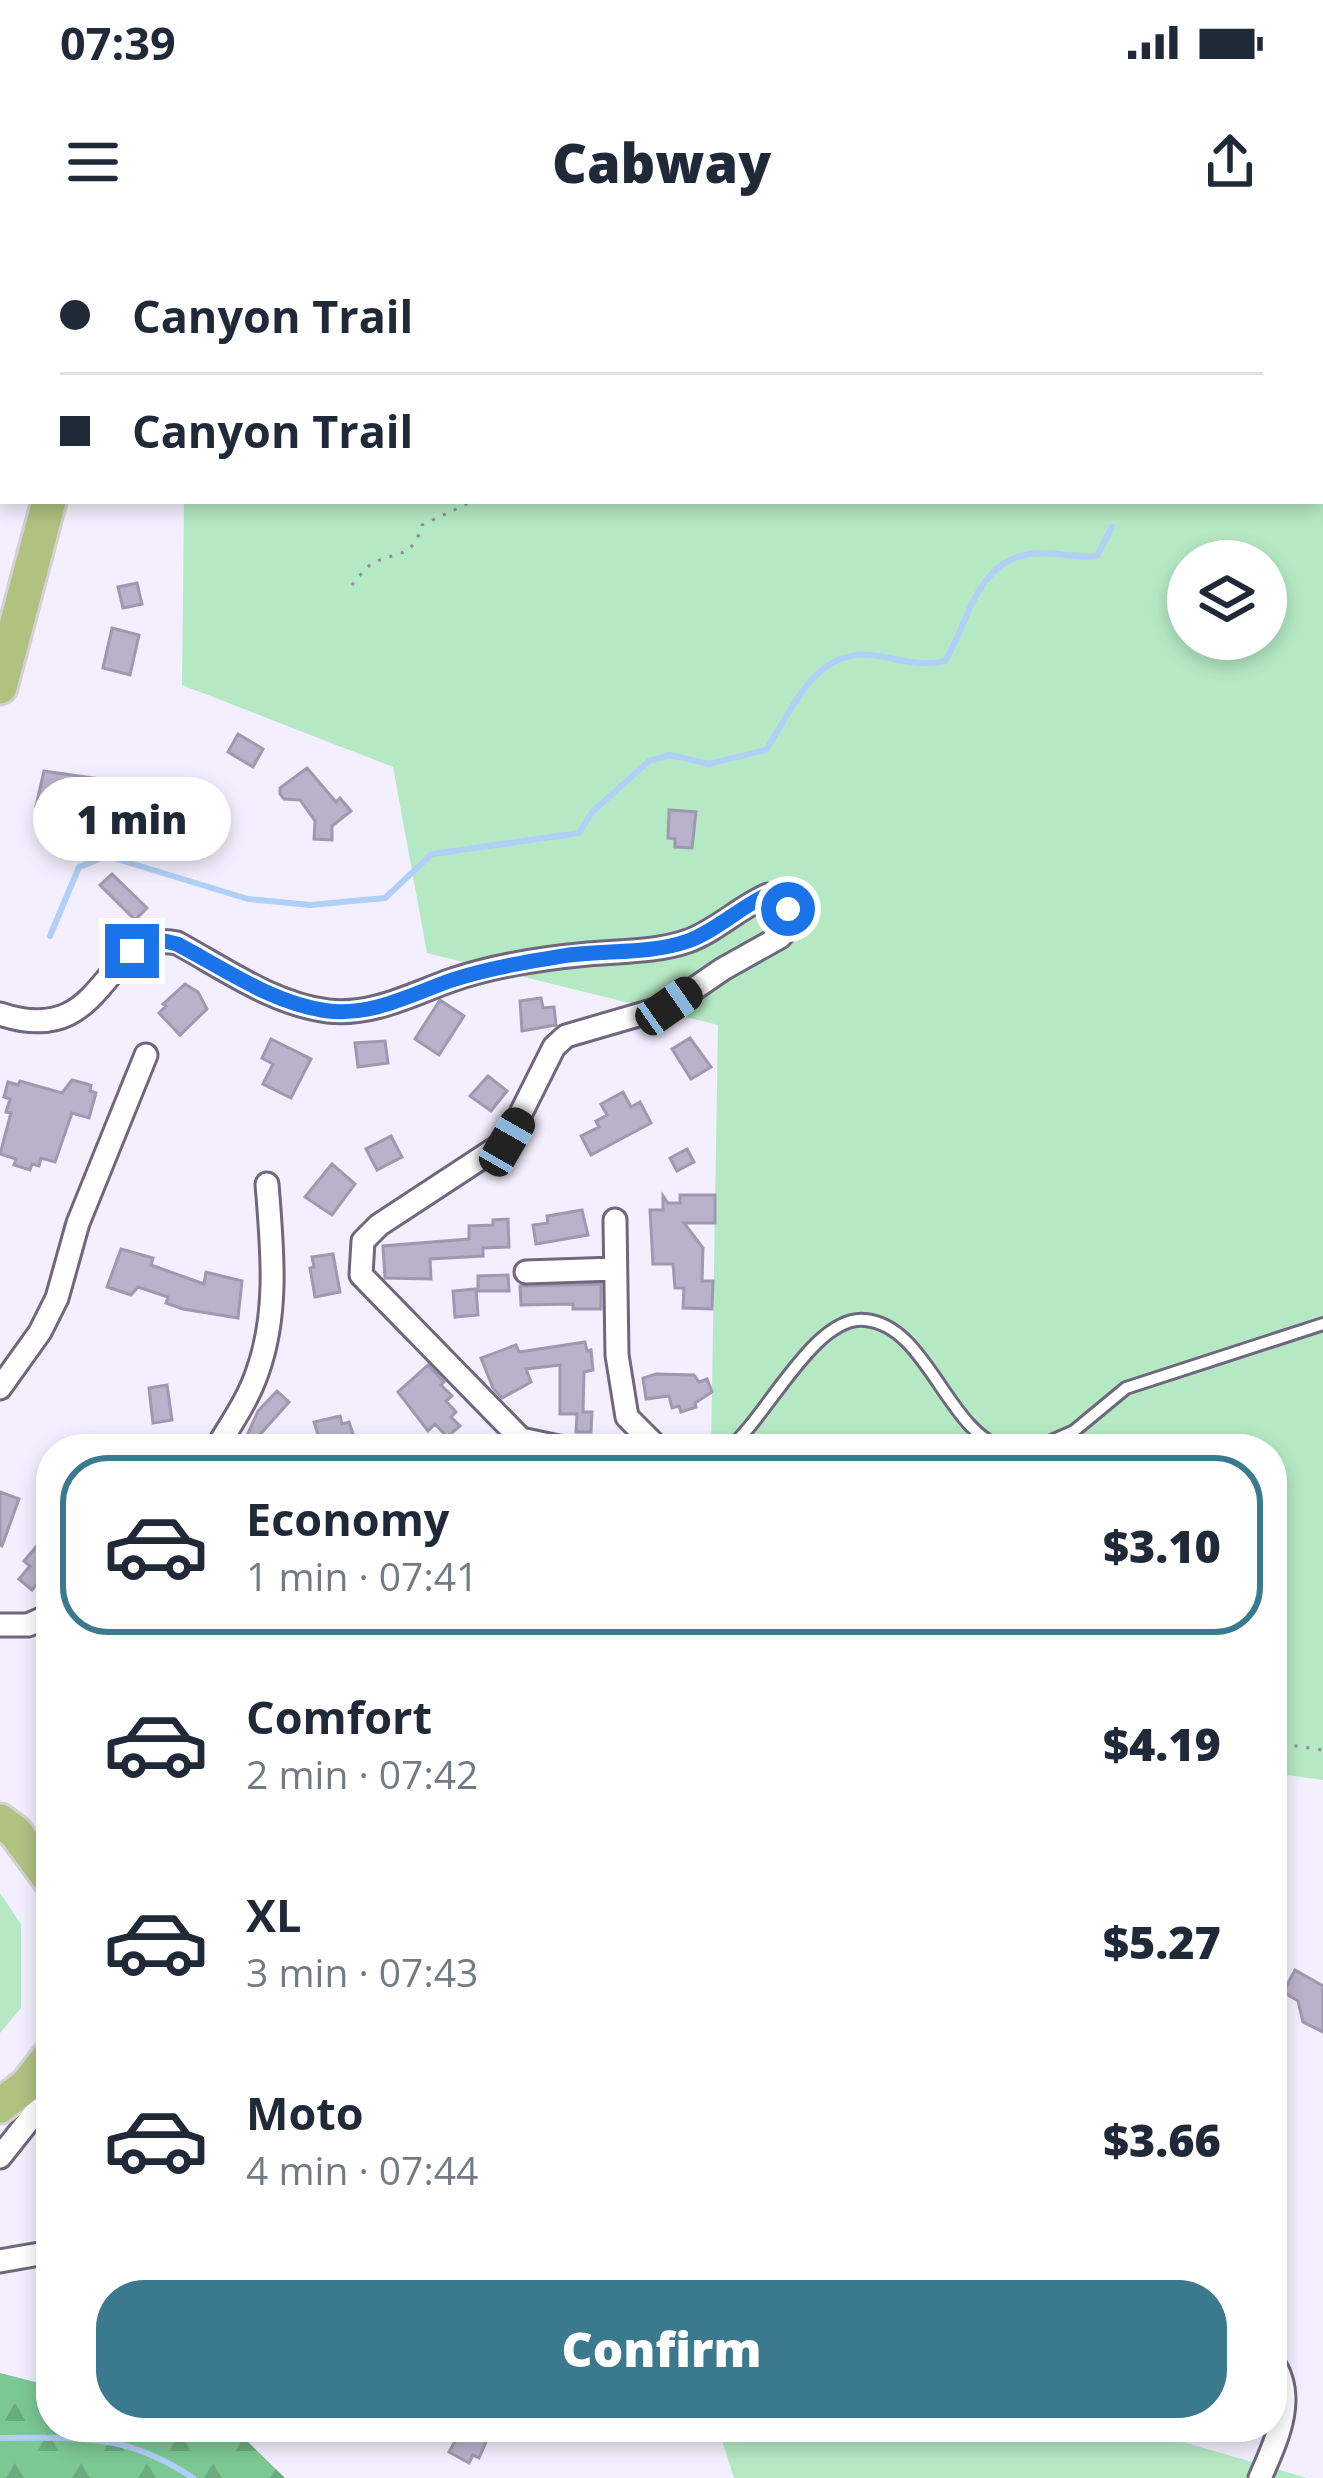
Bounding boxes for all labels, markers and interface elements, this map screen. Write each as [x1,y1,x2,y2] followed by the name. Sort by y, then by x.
[60,12,176,73] text: 07:39
[552,125,771,199] text: Cabway
[60,129,126,195] icon: menu
[1197,129,1263,195] icon: share
[132,285,413,346] text: Canyon Trail
[132,400,413,461] text: Canyon Trail
[1167,540,1287,660] map controls
[1167,540,1287,660] button: layers
[33,777,231,861] callout: 1 min
[77,792,187,845] text: 1 min
[761,882,815,936] route start
[105,924,159,978] route end
[629,971,709,1041] car
[473,1102,541,1182] car
[246,1488,449,1549] text: Economy
[102,1491,210,1599] icon: car
[1103,1515,1221,1576] text: $3.10
[246,1549,478,1602] text: 1 min · 07:41
[246,1686,432,1747] text: Comfort
[102,1689,210,1797] icon: car
[1103,1713,1221,1774] text: $4.19
[246,1747,478,1800] text: 2 min · 07:42
[246,1884,301,1945] text: XL
[102,1887,210,1995] icon: car
[1103,1911,1221,1972] text: $5.27
[246,1945,478,1998] text: 3 min · 07:43
[246,2082,364,2143] text: Moto
[102,2085,210,2193] icon: car
[1103,2109,1221,2170] text: $3.66
[246,2143,478,2196] text: 4 min · 07:44
[96,2280,1227,2418] button: Confirm

